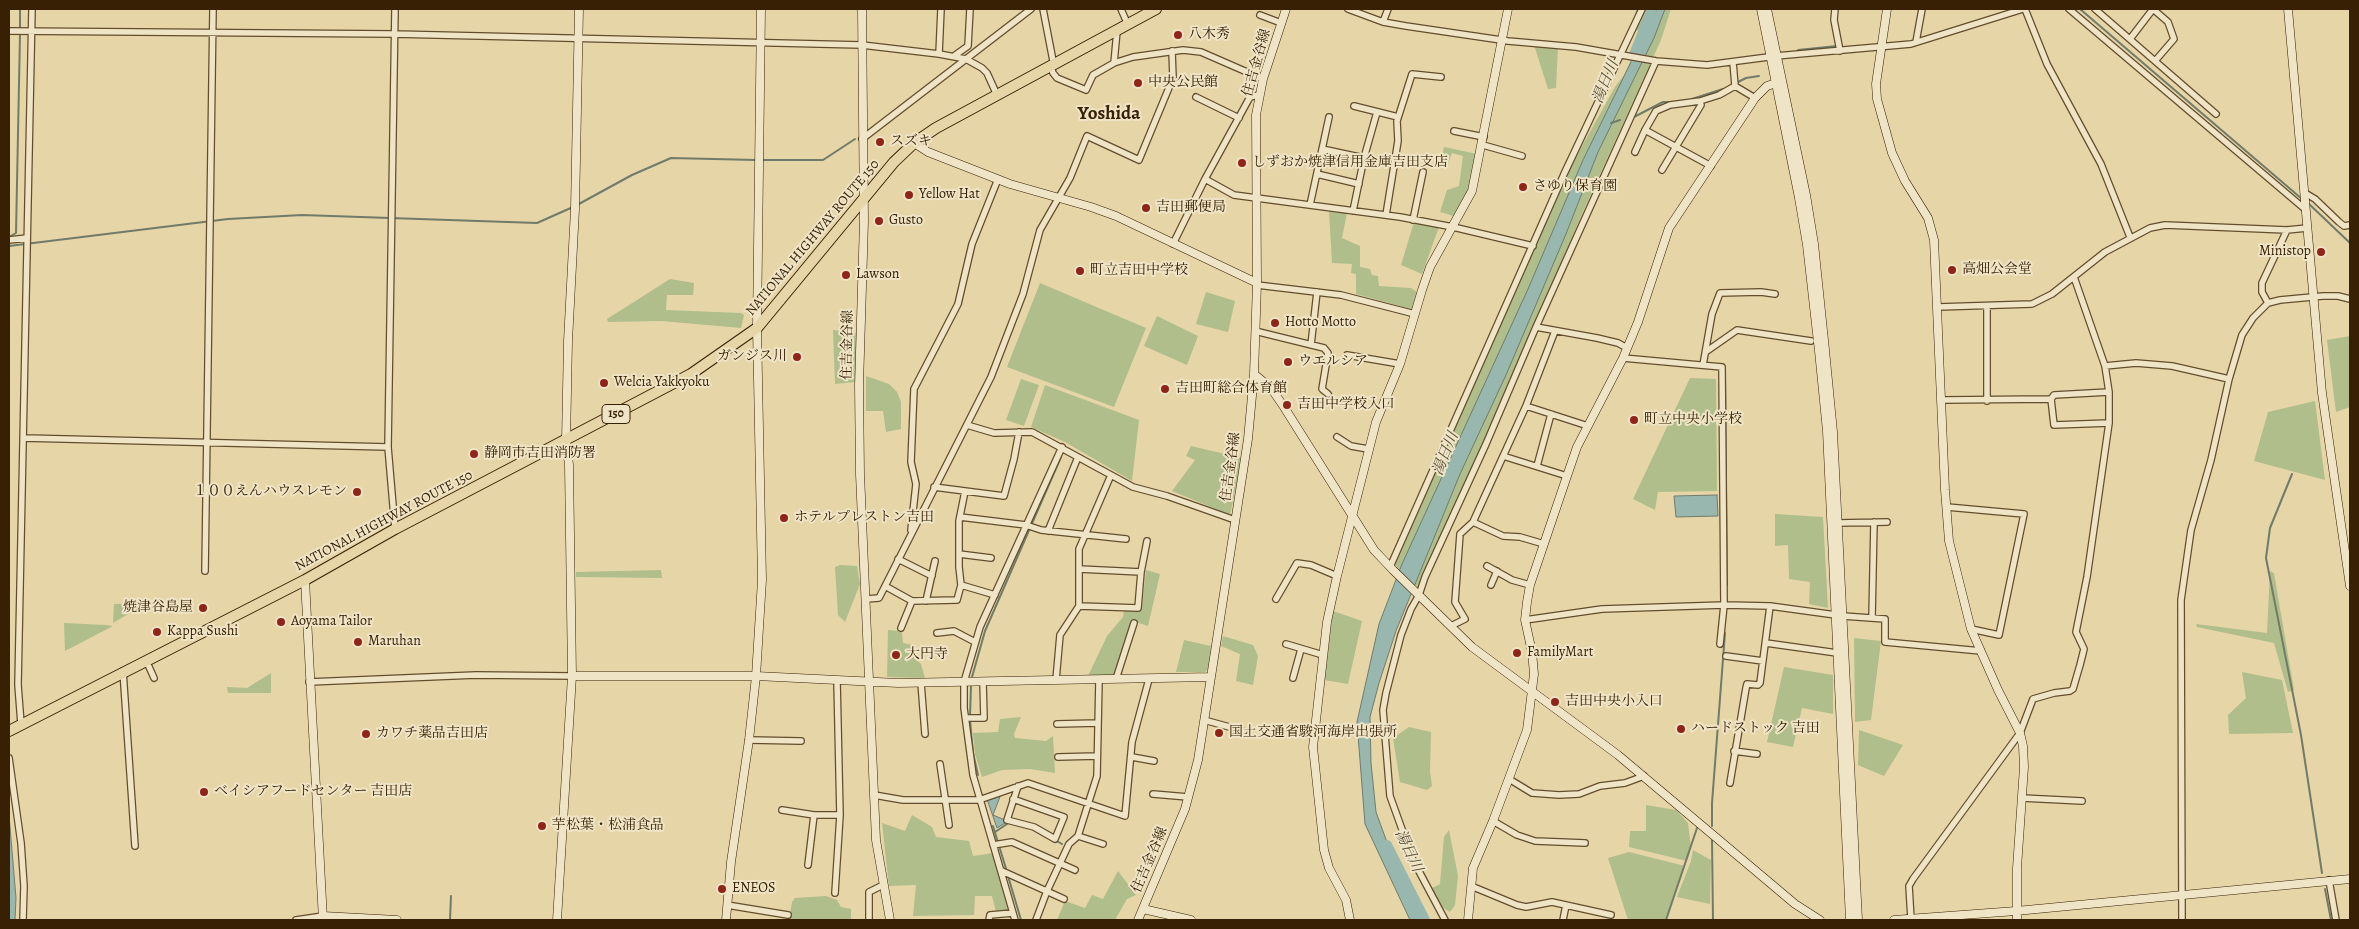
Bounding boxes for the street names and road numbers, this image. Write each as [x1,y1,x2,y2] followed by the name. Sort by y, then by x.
[1239,27,1275,99] street label: 住吉金谷線
[743,157,883,319] street label: NATIONAL HIGHWAY ROUTE 150
[839,310,857,380] street label: 住吉金谷線
[602,404,630,424] road number: 150
[1218,431,1244,503] street label: 住吉金谷線
[292,467,476,575] street label: NATIONAL HIGHWAY ROUTE 150
[1129,825,1171,895] street label: 住吉金谷線

